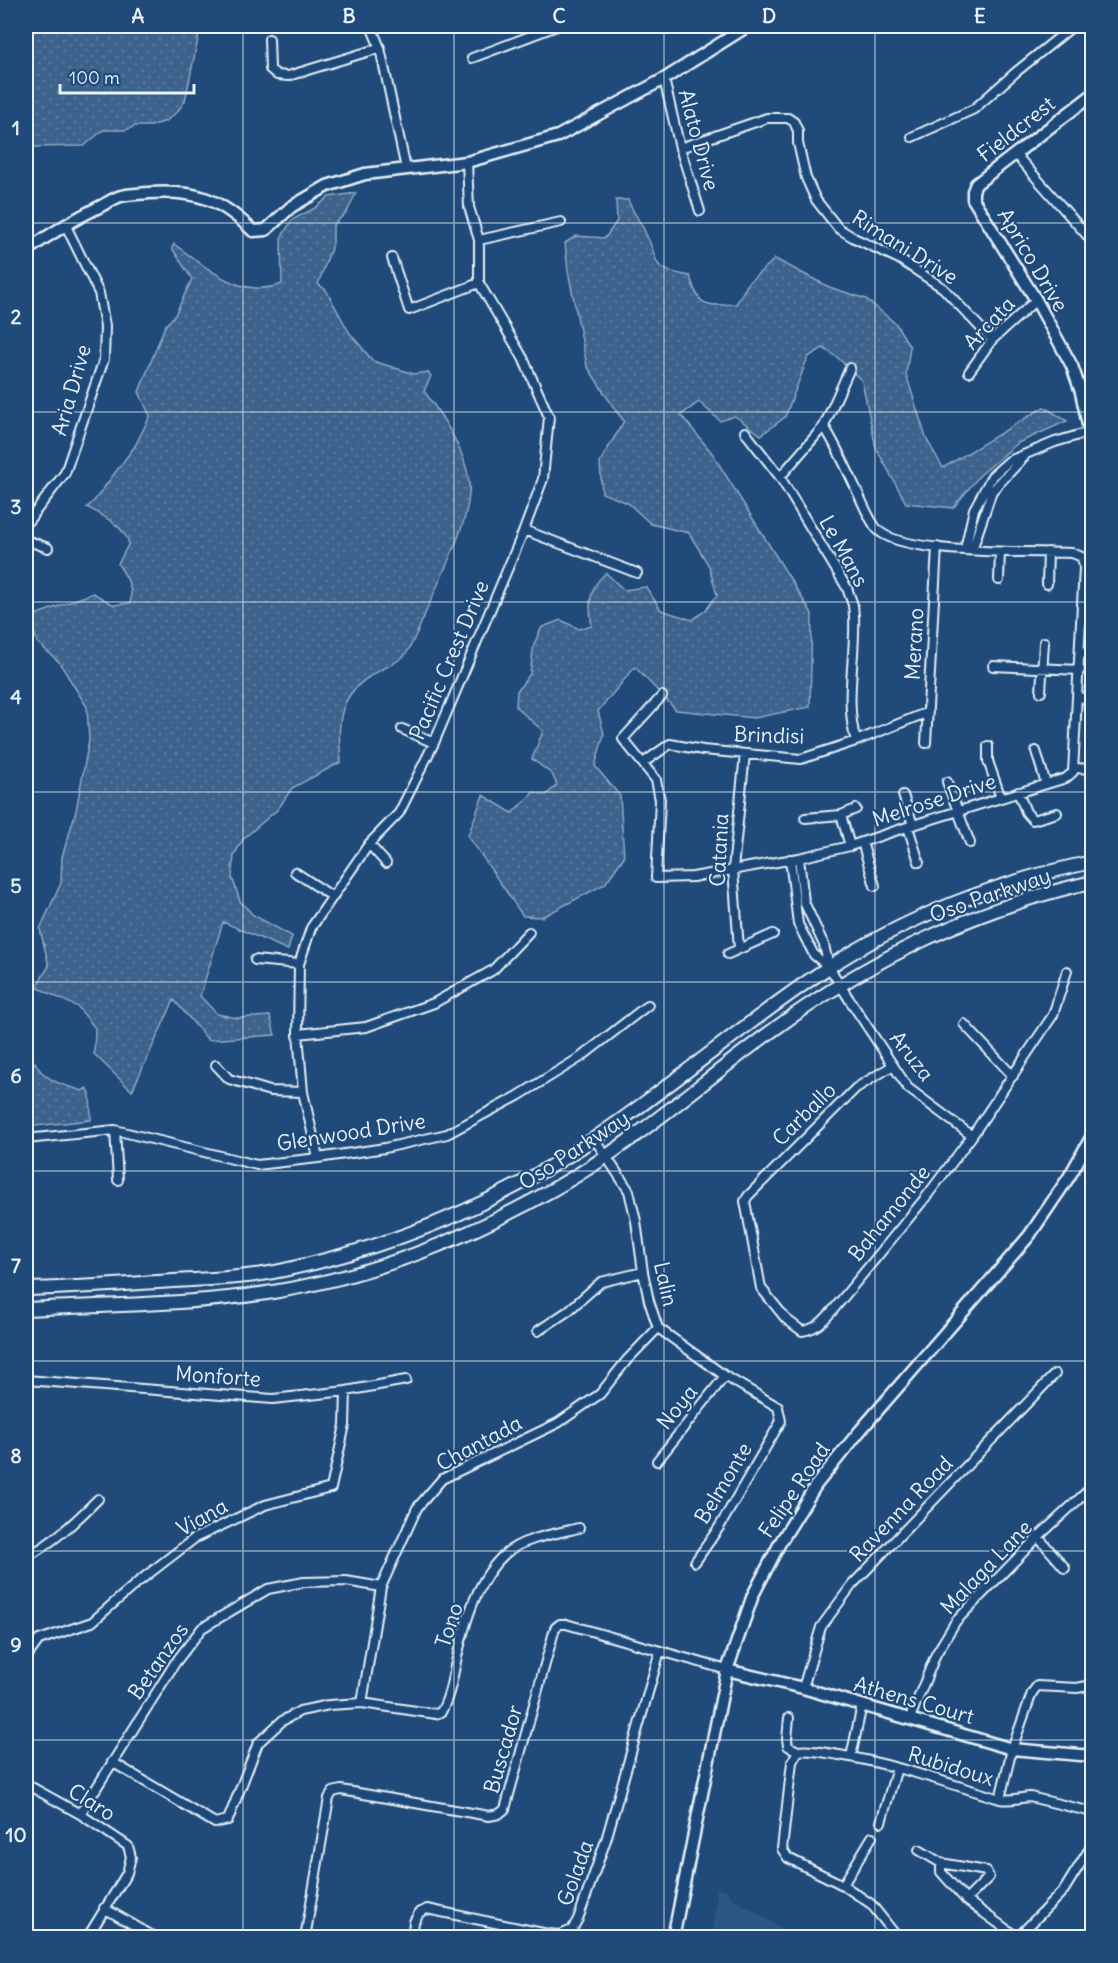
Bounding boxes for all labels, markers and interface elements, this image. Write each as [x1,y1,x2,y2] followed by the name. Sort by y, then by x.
[132,3,145,28] text: A
[342,3,356,28] text: B
[552,3,566,28] text: C
[762,3,776,28] text: D
[974,3,986,28] text: E
[60,57,194,95] scale bar
[69,66,120,89] text: 100 m
[673,86,725,194] street label: Alato Drive
[972,90,1060,168] street label: Fieldcrest
[12,115,20,140] text: 1
[992,203,1074,317] street label: Aprico Drive
[847,204,963,290] street label: Rimani Drive
[957,291,1021,355] street label: Arcata
[11,304,22,329] text: 2
[45,341,97,439] street label: Aria Drive
[10,494,22,519] text: 3
[813,510,875,592] street label: Le Mans
[403,576,495,744] street label: Pacific Crest Drive
[899,607,929,681] street label: Merano
[10,684,22,709] text: 4
[733,720,805,750] street label: Brindisi
[869,767,999,833] street label: Melrose Drive
[704,813,734,887] street label: Catania
[926,862,1054,928] street label: Oso Parkway
[10,873,22,898] text: 5
[884,1026,940,1086] street label: Aruza
[10,1063,22,1088] text: 6
[767,1077,841,1151] street label: Carballo
[514,1104,634,1196] street label: Oso Parkway
[275,1107,427,1157] street label: Glenwood Drive
[842,1160,936,1266] street label: Bahamonde
[11,1253,21,1278] text: 7
[648,1259,684,1309] street label: Lalin
[174,1360,262,1392] street label: Monforte
[651,1379,703,1435] street label: Noya
[432,1409,526,1477] street label: Chantada
[688,1437,758,1529] street label: Belmonte
[752,1437,836,1543] street label: Felipe Road
[10,1443,22,1468] text: 8
[844,1450,958,1568] street label: Ravenna Road
[172,1492,232,1542] street label: Viana
[934,1514,1038,1620] street label: Malaga Lane
[429,1599,469,1651] street label: Tono
[122,1617,194,1705] street label: Betanzos
[10,1632,22,1657] text: 9
[851,1670,977,1730] street label: Athens Court
[478,1701,529,1796] street label: Buscador
[905,1740,997,1792] street label: Rubidoux
[63,1777,121,1827] street label: Claro
[5,1822,27,1847] text: 10
[551,1836,599,1910] street label: Golada

